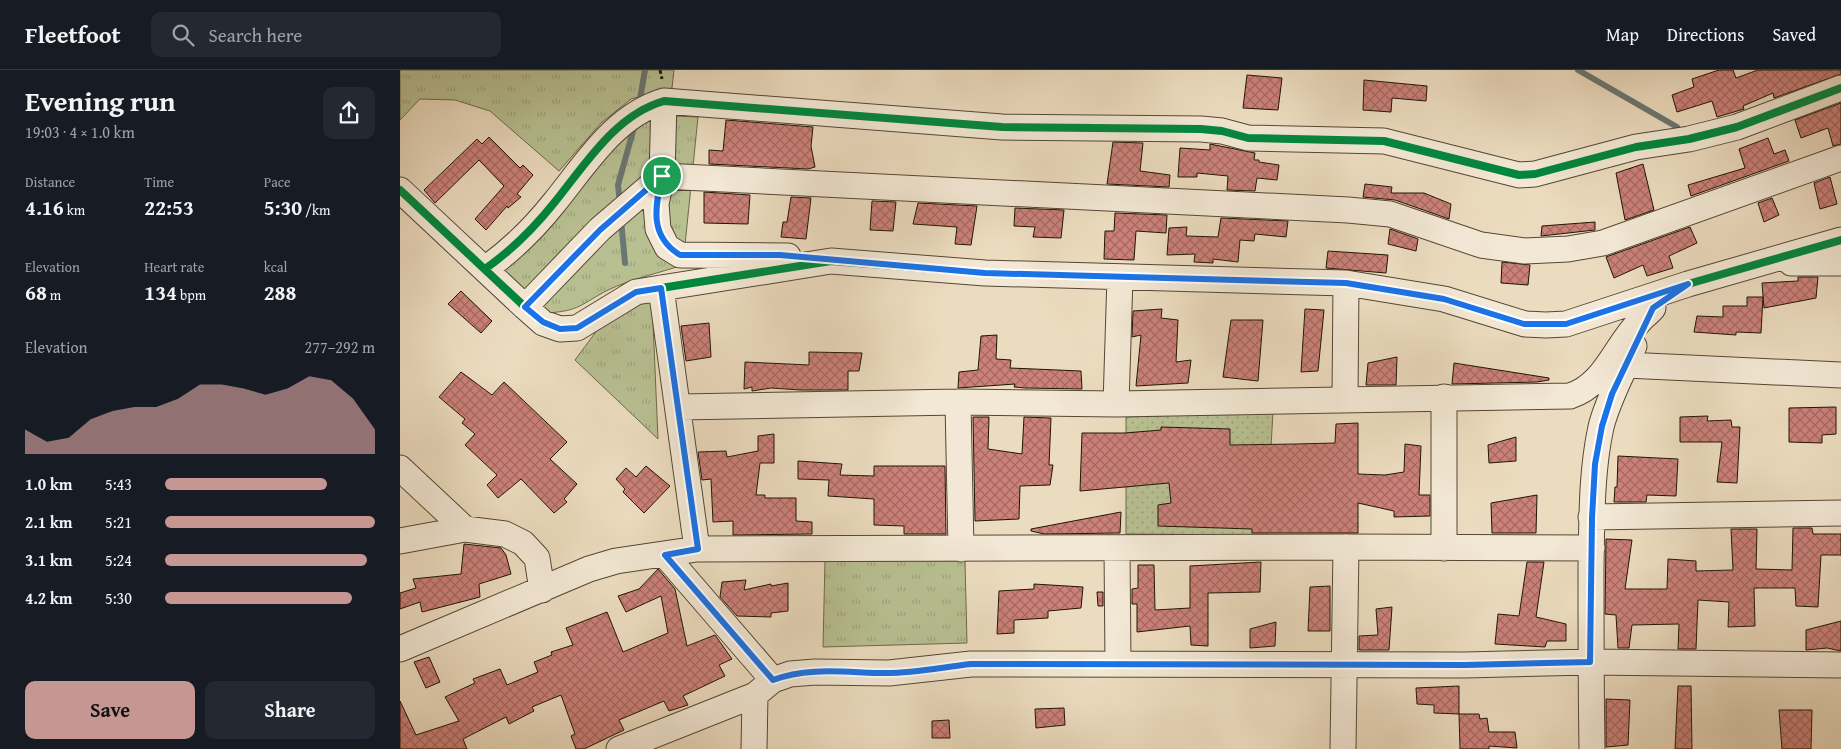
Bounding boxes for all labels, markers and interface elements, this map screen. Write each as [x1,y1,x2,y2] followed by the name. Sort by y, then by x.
[151,12,501,57] search box
[25,17,121,52] text: Fleetfoot
[169,21,197,49] icon: search
[209,21,302,49] text: Search here
[1606,21,1639,48] text: Map
[1667,21,1744,48] text: Directions
[1772,21,1816,48] text: Saved
[25,80,176,121] text: Evening run
[323,87,375,139] button: share
[25,120,135,144] text: 19:03 · 4 × 1.0 km
[641,155,683,197] pin
[648,162,676,190] icon: arrive
[25,172,75,192] text: Distance
[144,172,174,192] text: Time
[264,172,291,192] text: Pace
[25,192,64,223] text: 4.16
[144,192,194,223] text: 22:53
[264,192,302,223] text: 5:30
[64,200,85,220] text: km
[302,200,330,220] text: /km
[25,257,80,277] text: Elevation
[144,257,204,277] text: Heart rate
[264,257,288,277] text: kcal
[25,277,47,308] text: 68
[144,277,177,308] text: 134
[264,277,296,308] text: 288
[47,285,61,305] text: m
[177,285,206,305] text: bpm
[25,335,88,359] text: Elevation
[305,335,375,359] text: 277–292 m
[25,472,72,496] text: 1.0 km
[105,472,132,496] text: 5:43
[25,510,72,534] text: 2.1 km
[105,510,132,534] text: 5:21
[25,548,72,572] text: 3.1 km
[105,548,132,572] text: 5:24
[25,586,72,610] text: 4.2 km
[105,586,132,610] text: 5:30
[25,681,195,739] button: Save
[205,681,375,739] button: Share

